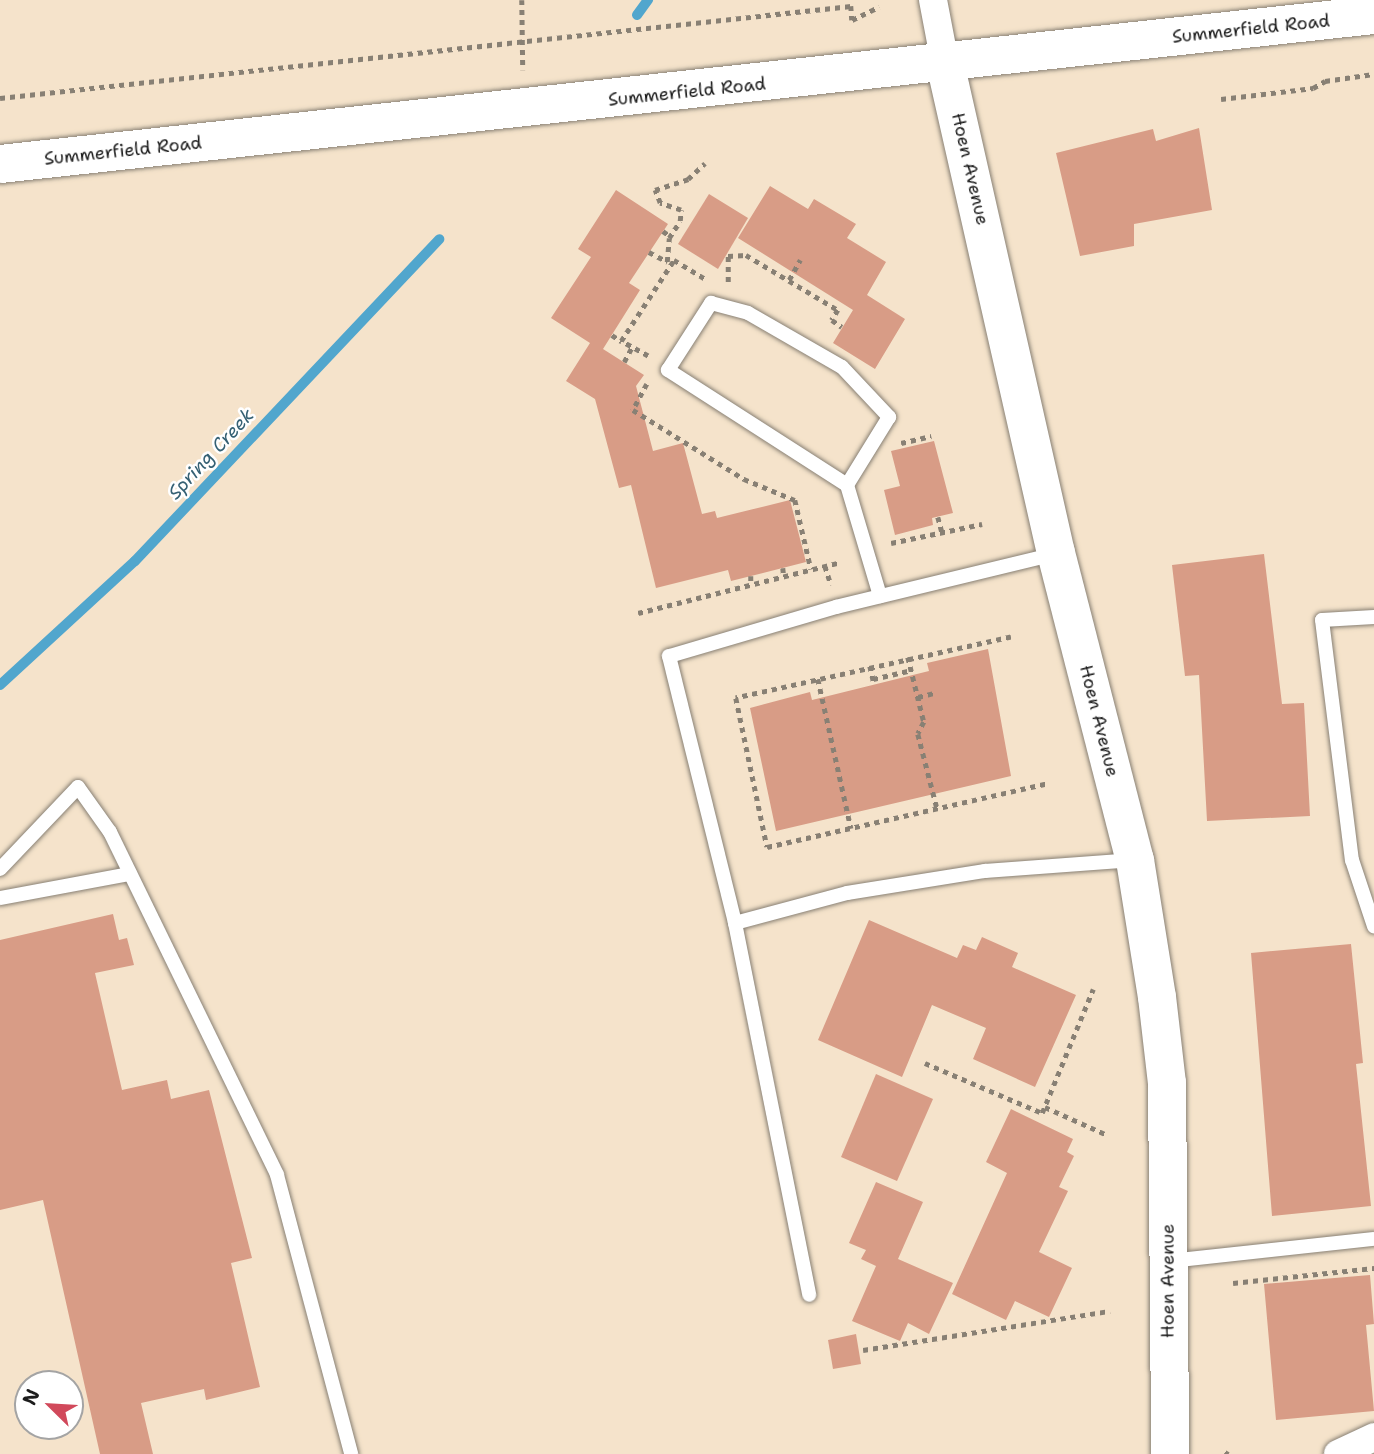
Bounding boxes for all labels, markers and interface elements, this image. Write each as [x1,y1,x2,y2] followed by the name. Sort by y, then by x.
[1171,10,1331,48] street label: Summerfield Road
[607,73,767,111] street label: Summerfield Road
[947,111,993,227] street label: Hoen Avenue
[43,132,203,170] street label: Summerfield Road
[163,404,259,504] water label: Spring Creek
[1075,663,1123,779] street label: Hoen Avenue
[1157,1224,1179,1338] street label: Hoen Avenue
[14,1370,84,1440] north arrow
[17,1385,46,1409] text: N

